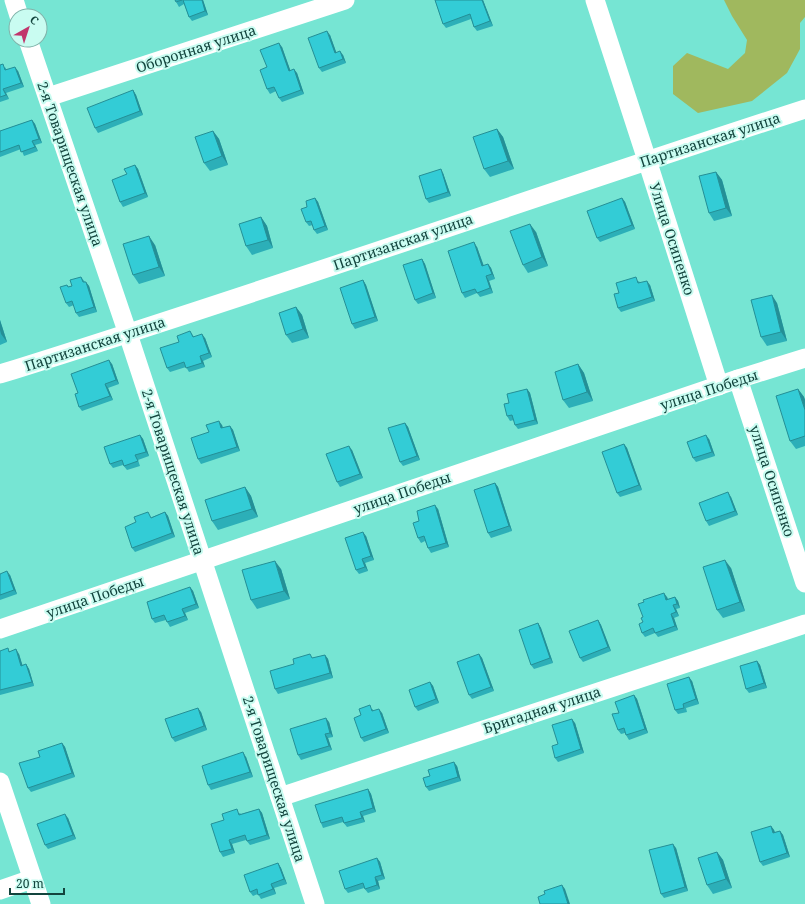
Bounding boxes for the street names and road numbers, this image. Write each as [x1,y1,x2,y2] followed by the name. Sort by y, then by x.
[133,20,258,77] street label: Оборонная улица
[33,79,108,249] street label: 2-я Товарищеская улица
[637,108,783,171] street label: Партизанская улица
[645,180,700,298] street label: Улица Осипенко
[330,209,475,274] street label: Партизанская улица
[22,312,168,375] street label: Партизанская улица
[658,365,760,414] street label: улица Победы
[138,386,209,557] street label: 2-я Товарищеская улица
[746,423,799,539] street label: улица Осипенко
[351,467,453,518] street label: улица Победы
[44,571,146,622] street label: улица Победы
[481,682,603,738] street label: Бригадная улица
[239,693,310,864] street label: 2-я Товарищеская улица

